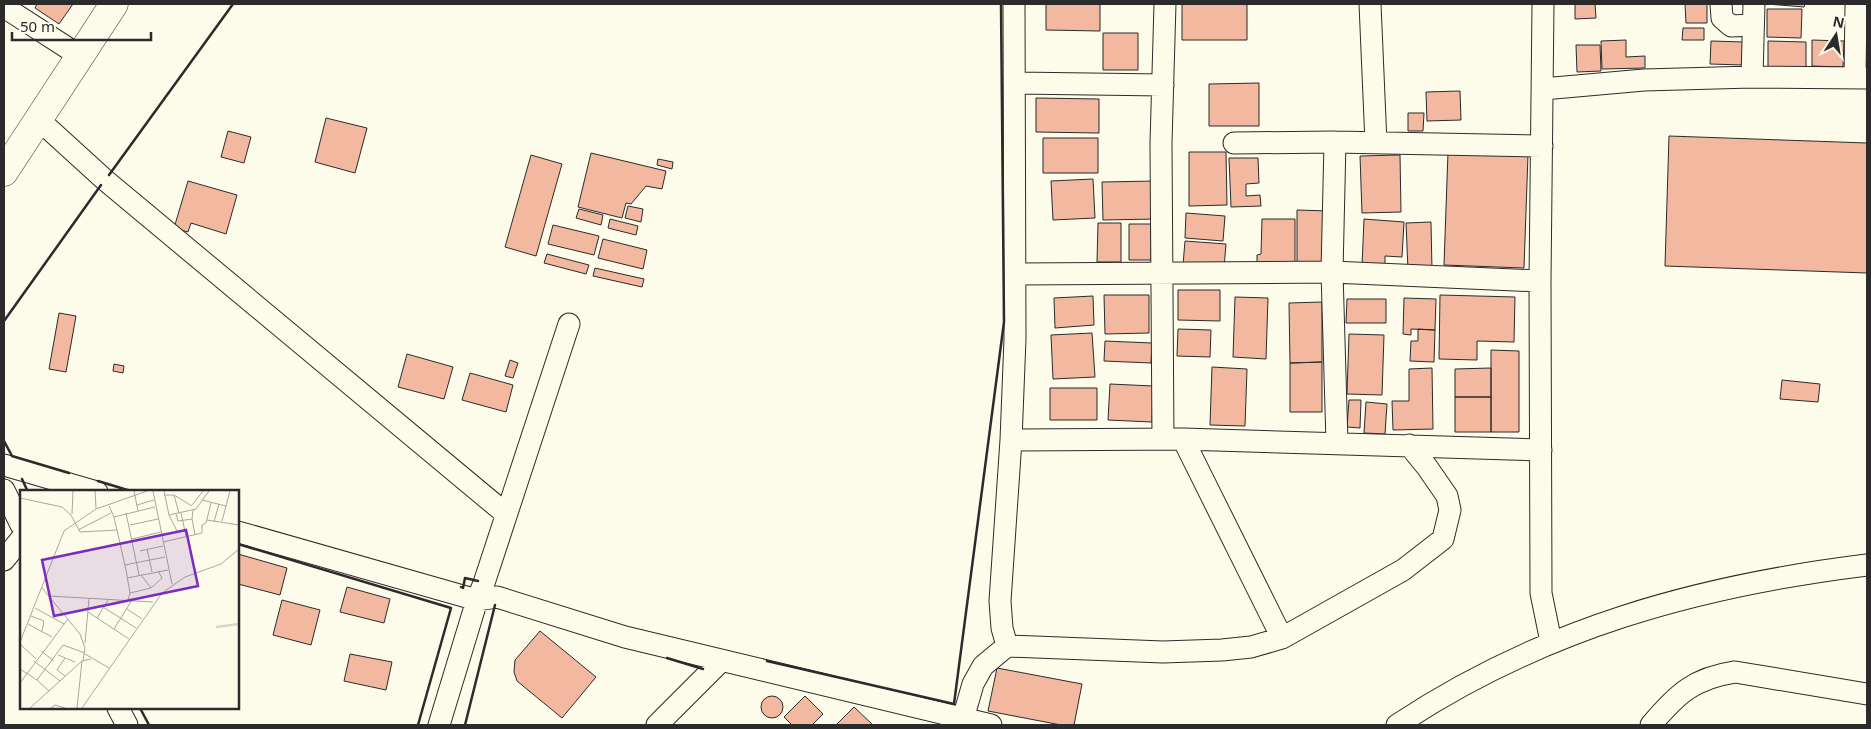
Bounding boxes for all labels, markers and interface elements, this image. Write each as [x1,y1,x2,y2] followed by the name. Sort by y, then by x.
[12,10,151,42] scale bar
[1811,10,1861,60] north arrow
[1831,11,1846,32] text: N
[20,16,55,36] text: 50 m
[20,490,239,709] inset map

